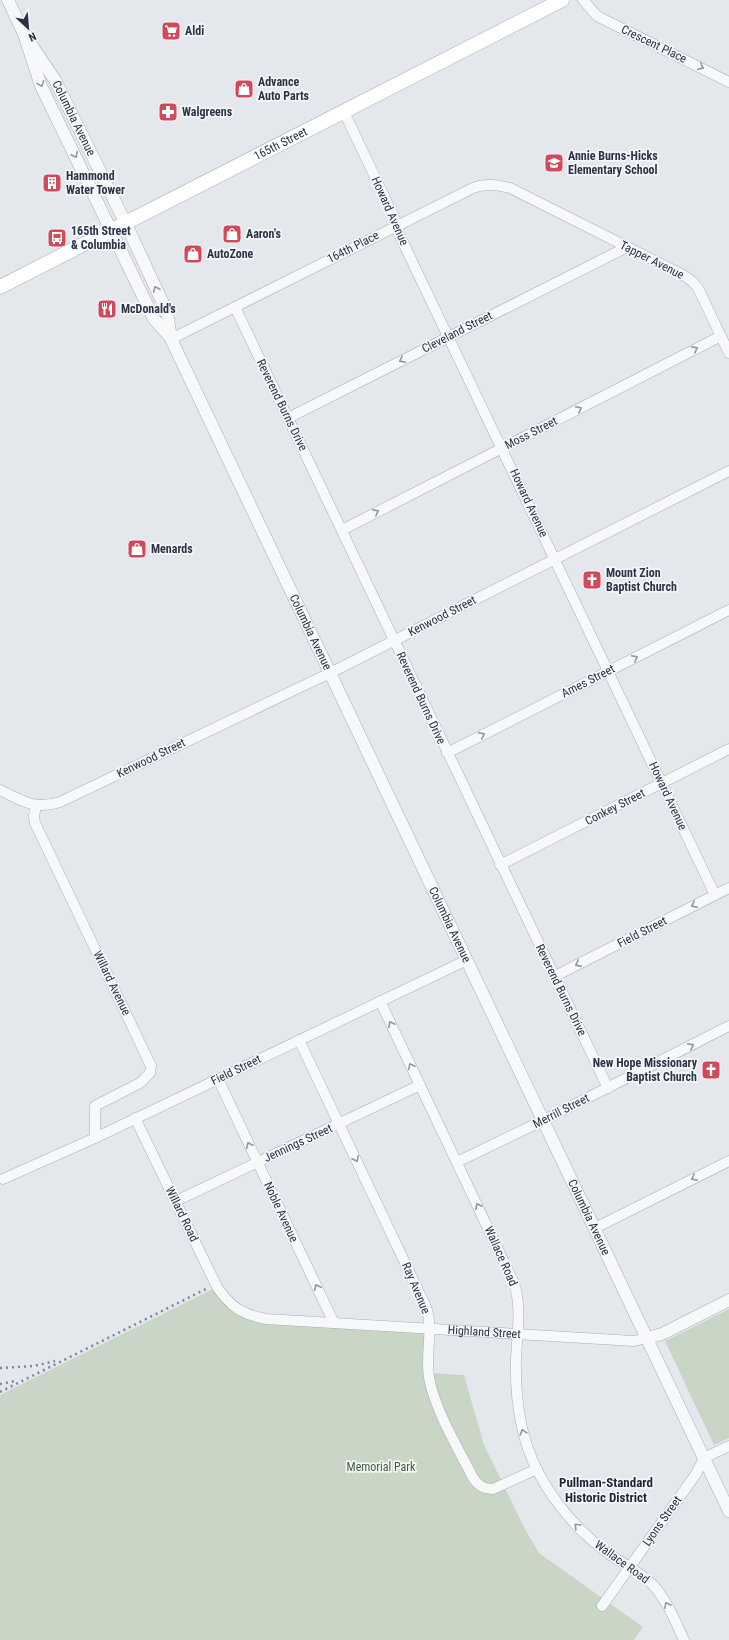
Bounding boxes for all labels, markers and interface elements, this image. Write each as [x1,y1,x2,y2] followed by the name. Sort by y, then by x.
[8,8,48,48] north arrow
[160,20,182,42] supermarket icon: Aldi
[619,22,689,66] street label: Crescent Place
[185,24,204,38] place label: Aldi
[26,29,38,44] text: N
[696,63,704,70] one-way arrow
[258,75,310,103] place label: Advance Auto Parts
[49,78,98,158] street label: Columbia Avenue
[233,78,255,100] shop icon: Advance Auto Parts
[37,81,45,88] one-way arrow
[157,101,179,123] pharmacy icon: Walgreens
[182,105,233,119] place label: Walgreens
[251,124,310,163] street label: 165th Street
[568,149,658,177] place label: Annie Burns-Hicks Elementary School
[70,151,78,159] one-way arrow
[543,152,565,174] school or university icon: Annie Burns-Hicks Elementary School
[66,169,125,197] place label: Hammond Water Tower
[41,172,63,194] building icon: Hammond Water Tower
[369,174,412,248] street label: Howard Avenue
[221,223,243,245] shop icon: Aaron's
[71,224,131,252] place label: 165th Street & Columbia
[46,227,68,249] bus stop icon: 165th Street & Columbia
[246,227,281,241] place label: Aaron's
[325,228,382,266] street label: 164th Place
[618,238,687,282] street label: Tapper Avenue
[182,243,204,265] shop icon: AutoZone
[207,247,254,261] place label: AutoZone
[153,285,161,293] one-way arrow
[96,298,118,320] restaurant icon: McDonald's
[121,302,176,316] place label: McDonald's
[420,308,495,356] street label: Cleveland Street
[691,347,698,354] one-way arrow
[399,356,406,363] one-way arrow
[254,357,310,453] street label: Reverend Burns Drive
[575,406,583,413] one-way arrow
[502,414,560,452] street label: Moss Street
[507,467,551,540] street label: Howard Avenue
[372,510,380,517] one-way arrow
[126,538,148,560] shop icon: Menards
[151,542,193,556] place label: Menards
[606,566,677,594] place label: Mount Zion Baptist Church
[581,569,603,591] church icon: Mount Zion Baptist Church
[287,592,335,673] street label: Columbia Avenue
[406,593,479,639] street label: Kenwood Street
[393,650,449,747] street label: Reverend Burns Drive
[631,655,638,662] one-way arrow
[559,661,617,700] street label: Ames Street
[477,732,485,740] one-way arrow
[114,735,188,781] street label: Kenwood Street
[646,760,690,833] street label: Howard Avenue
[583,786,648,828] street label: Conkey Street
[426,884,474,965] street label: Columbia Avenue
[691,901,698,908] one-way arrow
[615,913,670,950] street label: Field Street
[533,942,589,1038] street label: Reverend Burns Drive
[90,948,134,1018] street label: Willard Avenue
[575,959,582,967] one-way arrow
[388,1021,396,1028] one-way arrow
[686,1043,694,1050] one-way arrow
[209,1052,264,1088] street label: Field Street
[593,1056,698,1084] place label: New Hope Missionary Baptist Church
[700,1059,722,1081] church icon: New Hope Missionary Baptist Church
[408,1063,416,1070] one-way arrow
[531,1091,592,1131] street label: Merrill Street
[262,1121,335,1165] street label: Jennings Street
[246,1141,254,1149] one-way arrow
[351,1155,359,1163] one-way arrow
[691,1173,698,1181] one-way arrow
[565,1177,613,1258] street label: Columbia Avenue
[261,1180,301,1245] street label: Noble Avenue
[163,1184,201,1244] street label: Willard Road
[475,1203,483,1210] one-way arrow
[482,1224,520,1288] street label: Wallace Road
[399,1260,433,1316] street label: Ray Avenue
[314,1284,322,1292] one-way arrow
[447,1323,522,1341] street label: Highland Street
[519,1429,528,1436] one-way arrow
[347,1460,416,1474] park label: Memorial Park
[559,1475,653,1505] district label: Pullman-Standard Historic District
[640,1493,685,1549] street label: Lyons Street
[574,1523,582,1531] one-way arrow
[592,1538,652,1586] street label: Wallace Road
[664,1602,671,1609] one-way arrow

